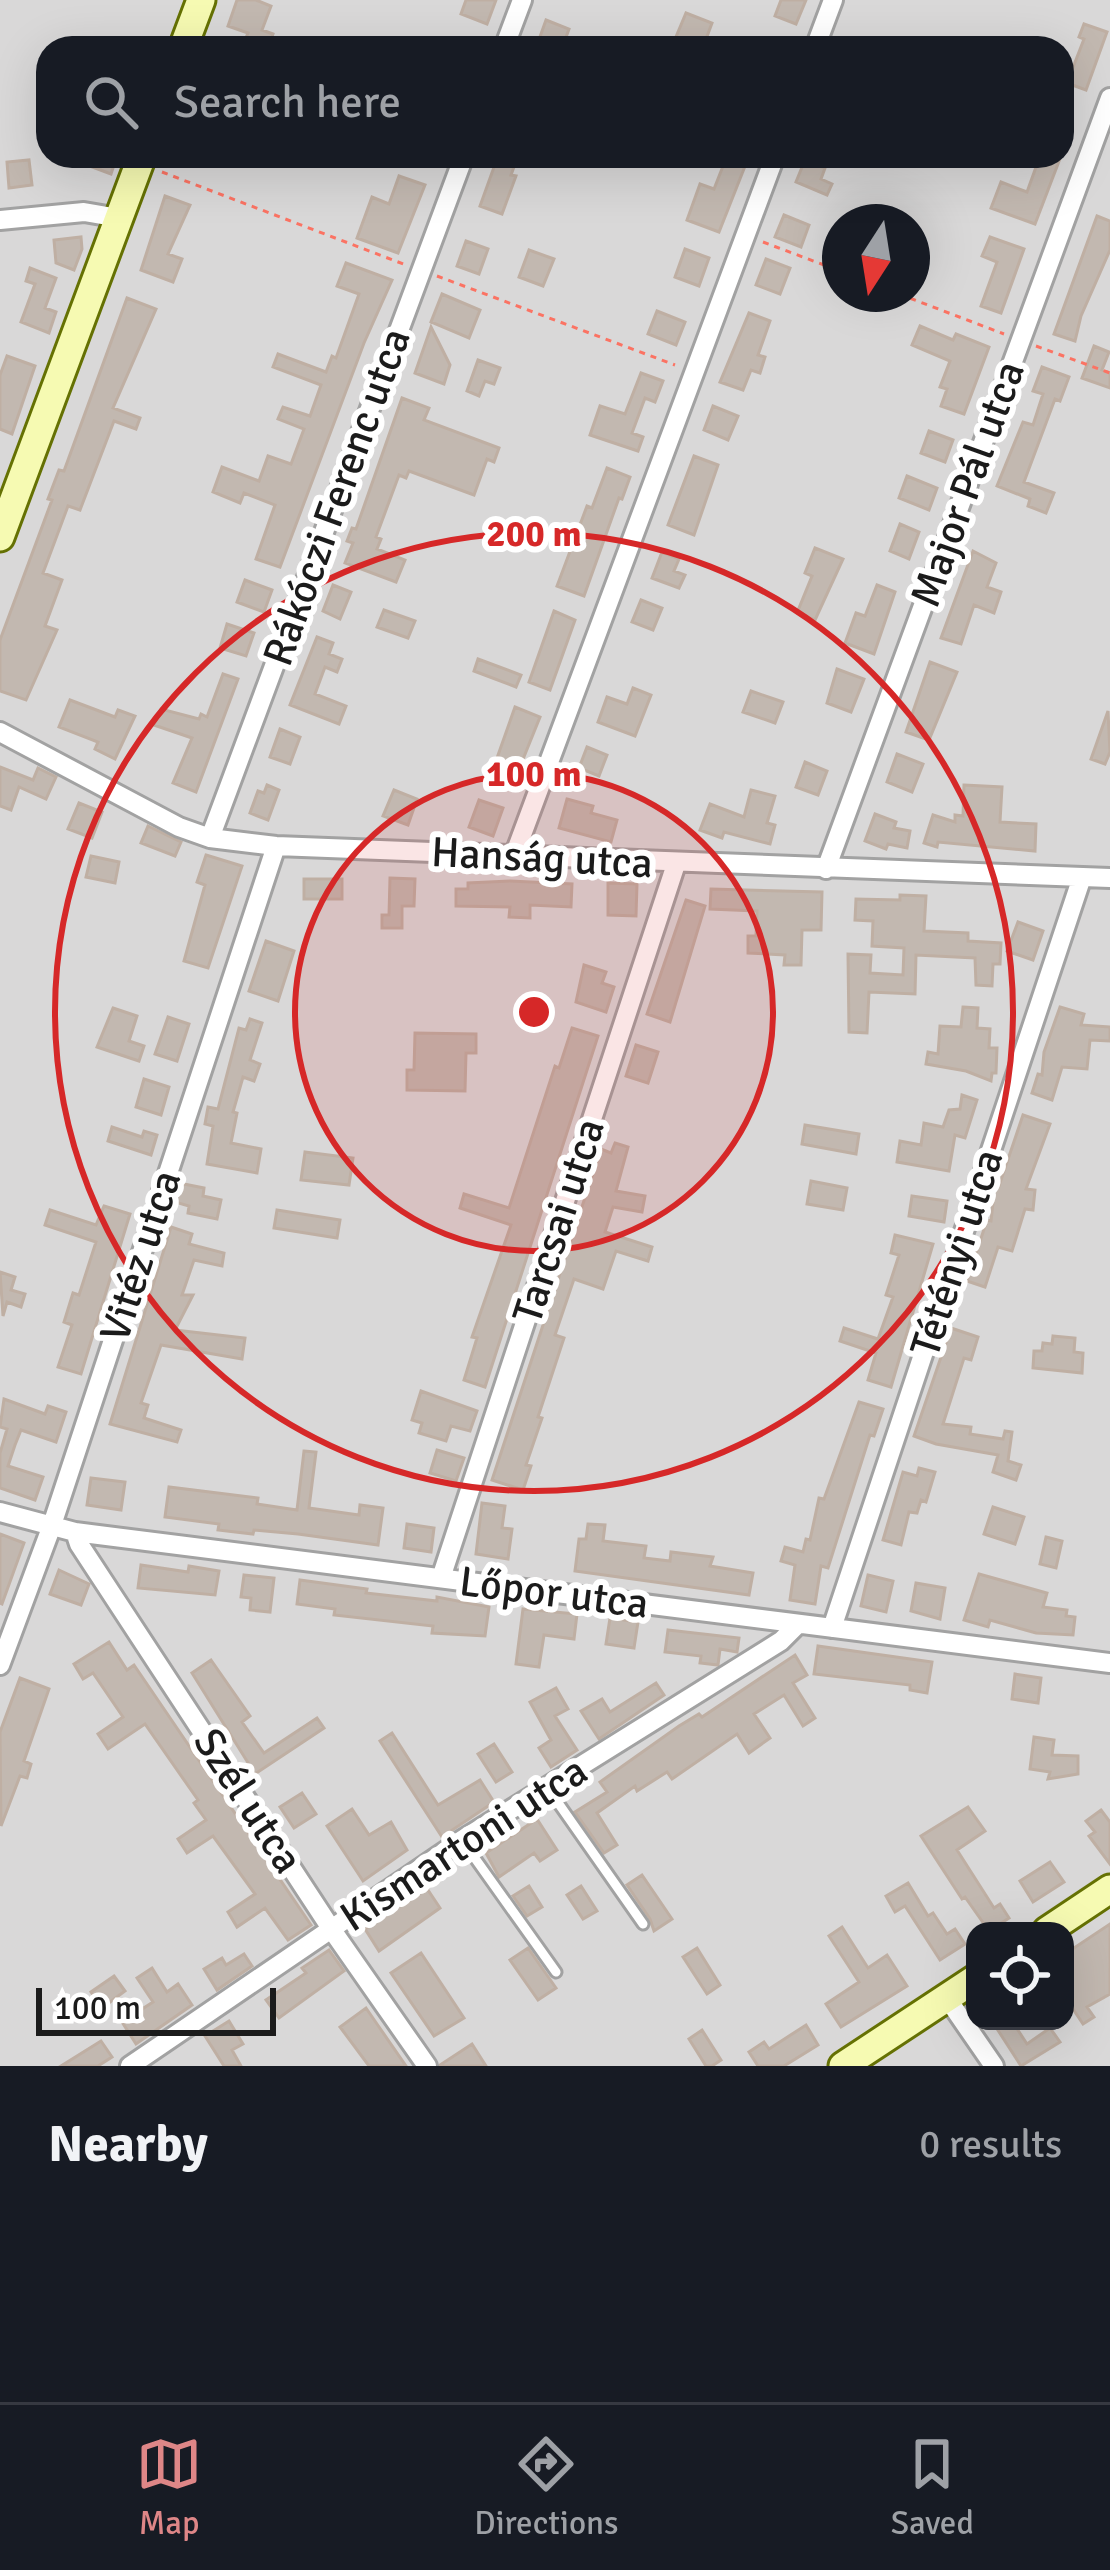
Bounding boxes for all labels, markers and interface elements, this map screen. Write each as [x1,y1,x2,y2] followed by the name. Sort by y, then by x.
[36,36,1074,168] search box
[78,69,144,135] icon: search
[174,75,401,130] text: Search here
[822,204,930,312] north arrow
[252,321,422,673] street label: Rákóczi Ferenc utca
[900,354,1036,614] street label: Major Pál utca
[486,512,582,557] text: 200 m
[486,752,582,797] text: 100 m
[430,827,654,889] street label: Hanság utca
[513,991,555,1033] centre of rings
[502,1112,616,1330] street label: Tarcsai utca
[900,1143,1014,1363] street label: Tétényi utca
[89,1164,193,1348] street label: Vitéz utca
[457,1556,651,1630] street label: Lőpor utca
[182,1719,314,1883] street label: Szél utca
[331,1745,597,1943] street label: Kismartoni utca
[966,1922,1074,2030] map controls
[966,1922,1074,2030] button: locate
[36,1982,276,2035] scale bar
[54,1988,141,2029] text: 100 m
[48,2113,208,2176] text: Nearby
[919,2120,1062,2168] text: 0 results
[136,2431,202,2544] tab: Map
[474,2431,619,2544] tab: Directions
[891,2431,974,2544] tab: Saved

